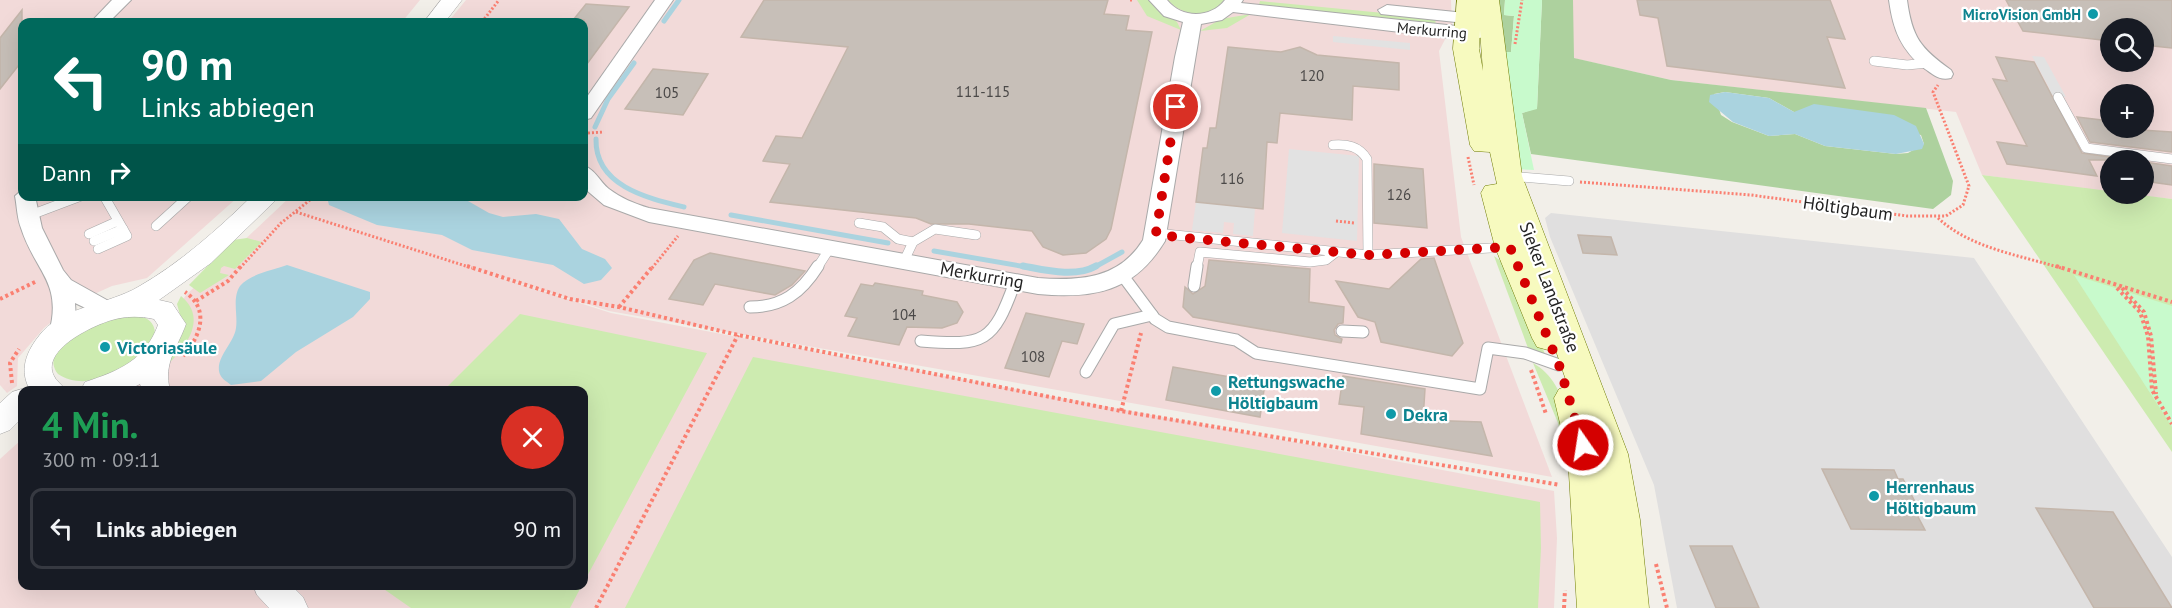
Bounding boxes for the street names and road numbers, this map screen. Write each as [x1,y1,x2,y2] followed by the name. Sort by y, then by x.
[1396,17,1468,43] street label: Merkurring
[1802,190,1894,226] street label: Höltigbaum
[1515,218,1585,356] street label: Sieker Landstraße
[938,256,1026,294] street label: Merkurring

